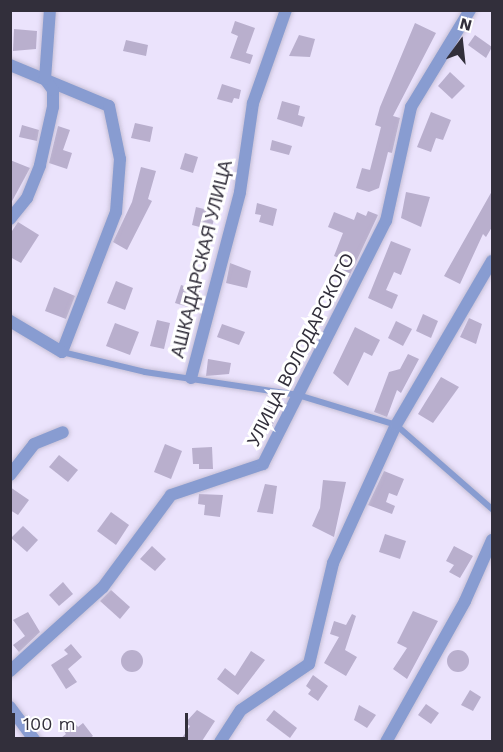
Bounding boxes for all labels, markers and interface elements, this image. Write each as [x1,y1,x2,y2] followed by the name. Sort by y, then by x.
[431,12,491,72] north arrow
[458,13,474,35] text: N
[167,158,237,360] street label: АШКАДАРСКАЯ УЛИЦА
[243,250,359,450] street label: УЛИЦА ВОЛОДАРСКОГО
[15,701,190,739] scale bar
[23,713,76,734] text: 100 m

